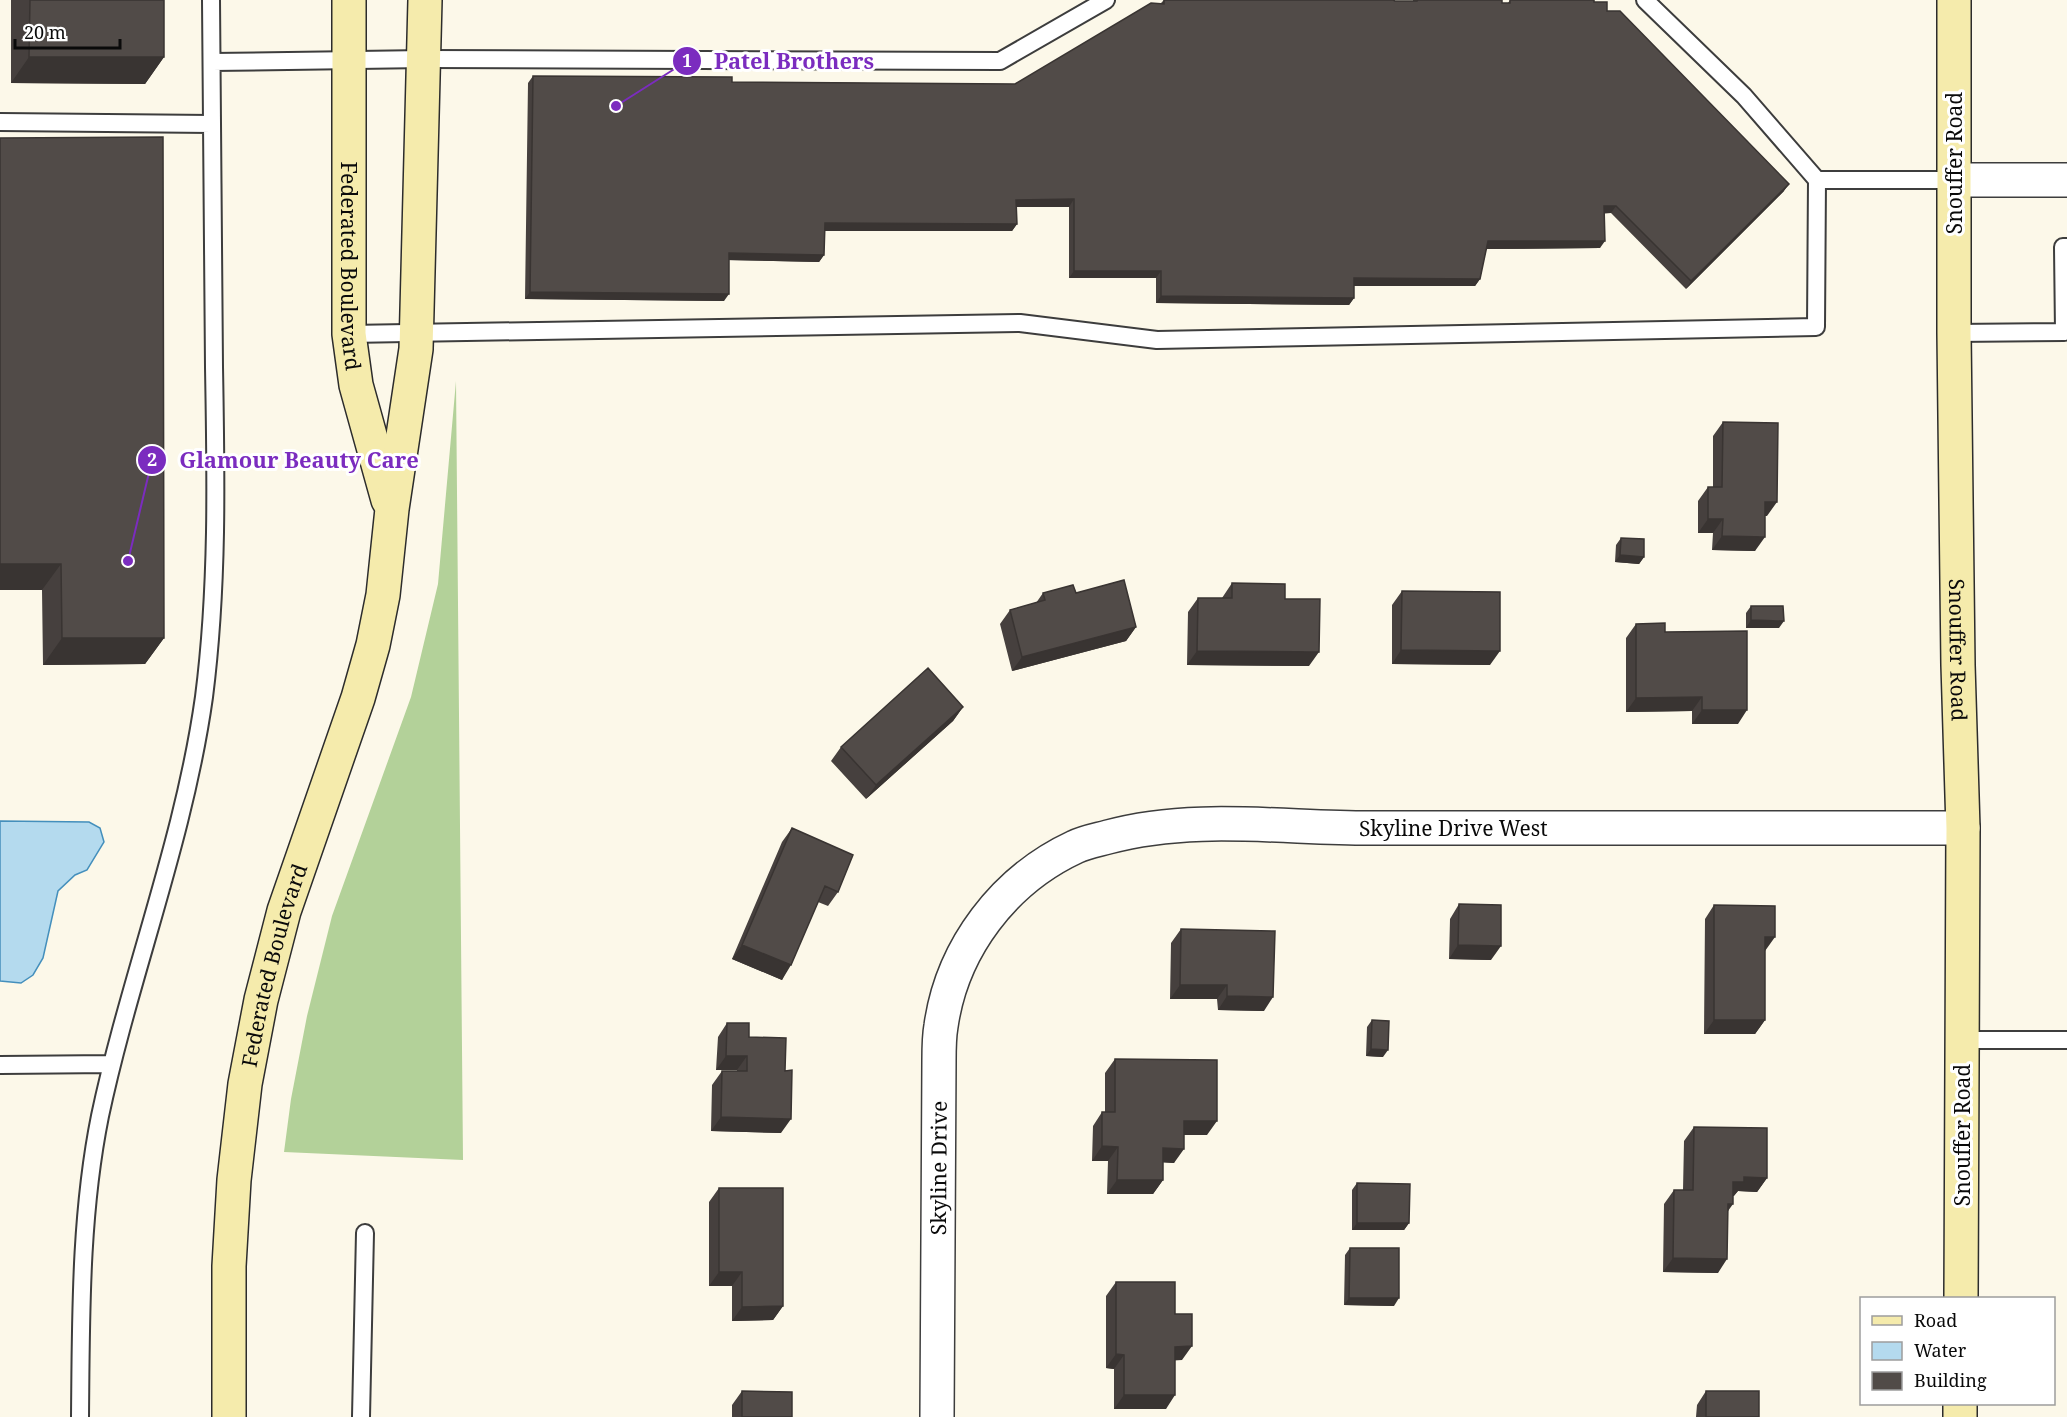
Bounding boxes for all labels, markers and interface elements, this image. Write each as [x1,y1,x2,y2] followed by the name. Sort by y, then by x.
[15,12,120,50] scale bar
[24,20,66,44] text: 20 m
[672,41,887,81] callout: Patel Brothers
[714,45,874,75] text: Patel Brothers
[682,48,692,72] text: 1
[1940,92,1968,234] street label: Snouffer Road
[335,161,368,372] street label: Federated Boulevard
[137,440,430,480] callout: Glamour Beauty Care
[179,444,419,474] text: Glamour Beauty Care
[147,447,157,471] text: 2
[1943,579,1974,722] street label: Snouffer Road
[1359,814,1548,842] street label: Skyline Drive West
[235,860,313,1069] street label: Federated Boulevard
[1948,1064,1976,1206] street label: Snouffer Road
[924,1101,953,1235] street label: Skyline Drive
[1860,1297,2055,1405] legend
[1914,1308,1957,1332] text: Road
[1914,1338,1967,1362] text: Water
[1914,1368,1987,1392] text: Building

